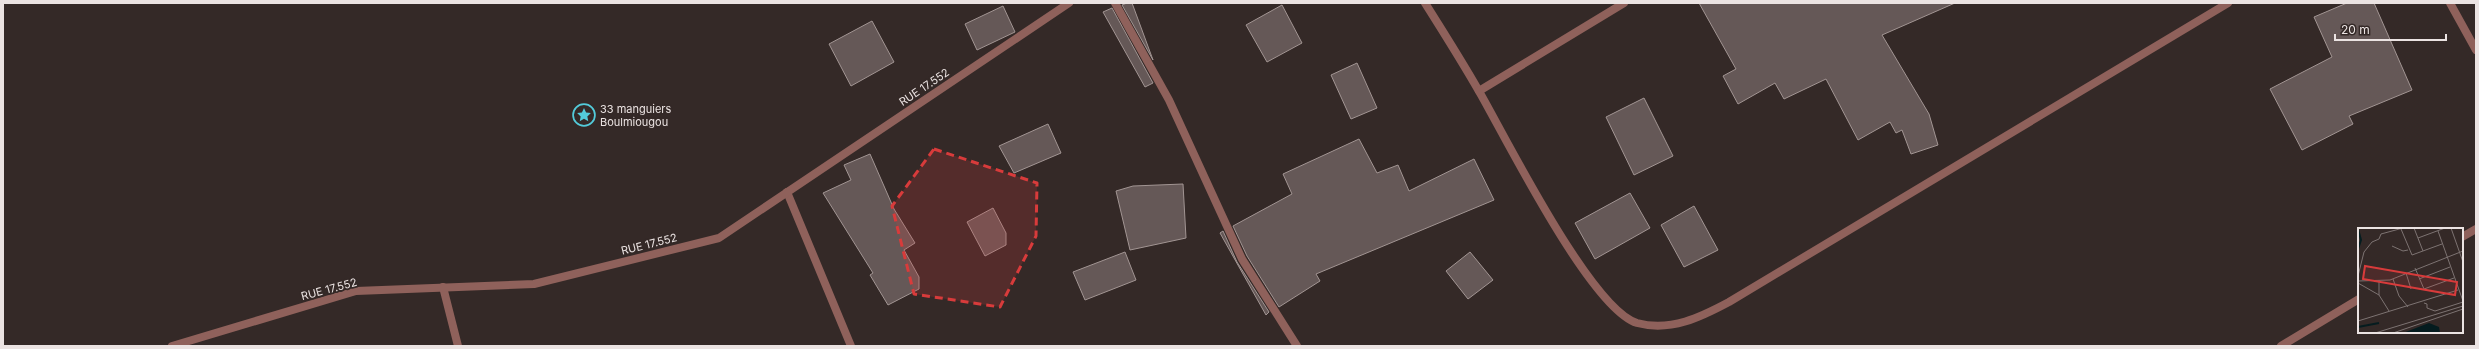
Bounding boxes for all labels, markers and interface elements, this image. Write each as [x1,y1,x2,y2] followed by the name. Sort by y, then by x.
[2335,16,2446,42] scale bar
[2341,22,2370,37] text: 20 m
[896,65,952,109] street label: RUE 17.552
[571,102,597,128] place icon: 33 manguiers Boulmiougou
[600,102,671,129] place label: 33 manguiers Boulmiougou
[2358,228,2463,333] inset map
[619,230,679,258] street label: RUE 17.552
[299,275,359,303] street label: RUE 17.552

